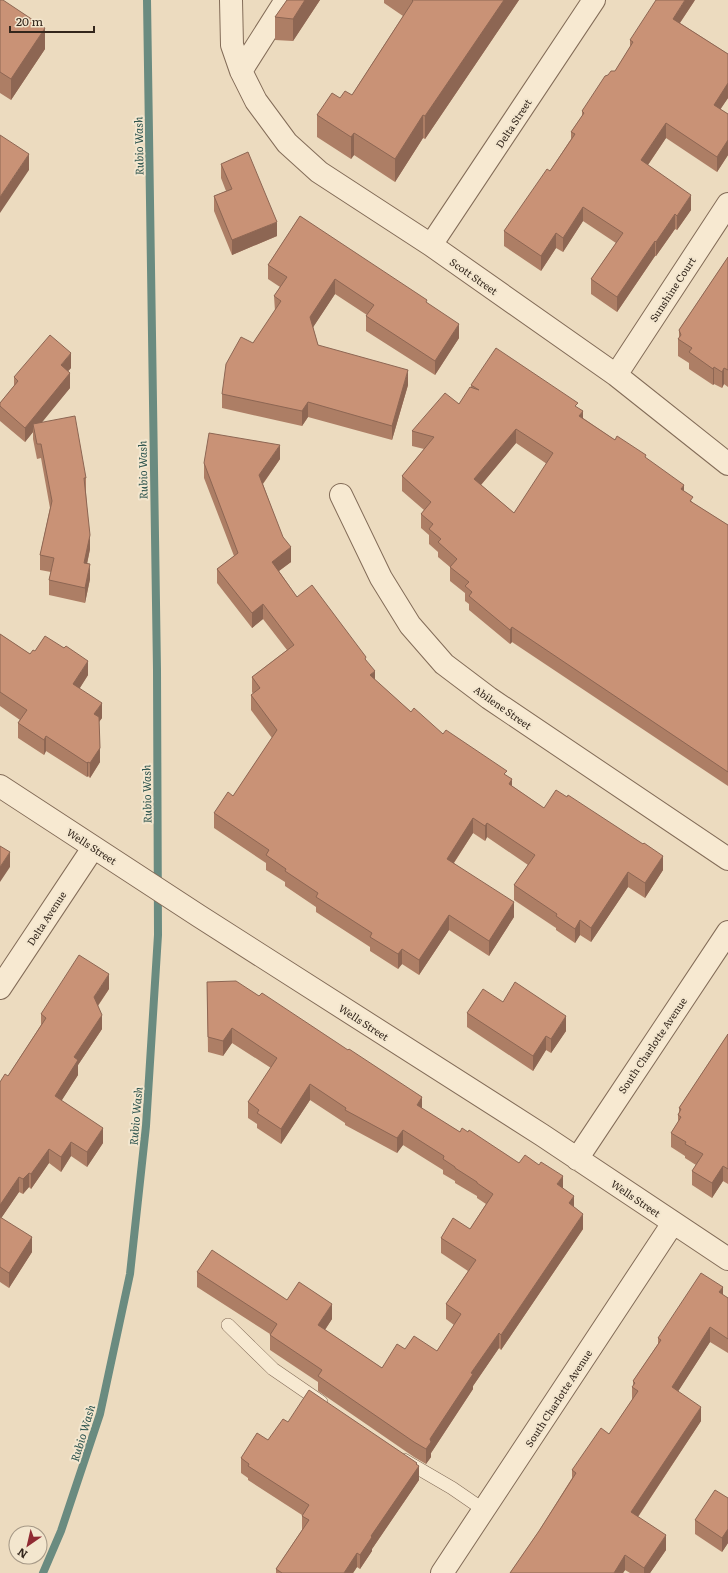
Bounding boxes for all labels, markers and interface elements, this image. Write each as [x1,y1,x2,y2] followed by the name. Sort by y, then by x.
[10,8,94,34] scale bar
[16,12,43,30] text: 20 m
[491,95,535,151] street label: Delta Street
[129,116,147,175] water label: Rubio Wash
[447,254,501,298] street label: Scott Street
[645,254,699,324] street label: Sunshine Court
[133,440,151,499] water label: Rubio Wash
[471,682,535,732] street label: Abilene Street
[137,764,155,823] water label: Rubio Wash
[64,824,120,868] street label: Wells Street
[23,888,69,948] street label: Delta Avenue
[614,994,690,1096] street label: South Charlotte Avenue
[336,1000,392,1044] street label: Wells Street
[124,1086,146,1146] water label: Rubio Wash
[608,1176,664,1220] street label: Wells Street
[521,1346,595,1450] street label: South Charlotte Avenue
[66,1402,98,1463] water label: Rubio Wash
[8,1525,48,1565] north arrow
[14,1545,30,1563] text: N

